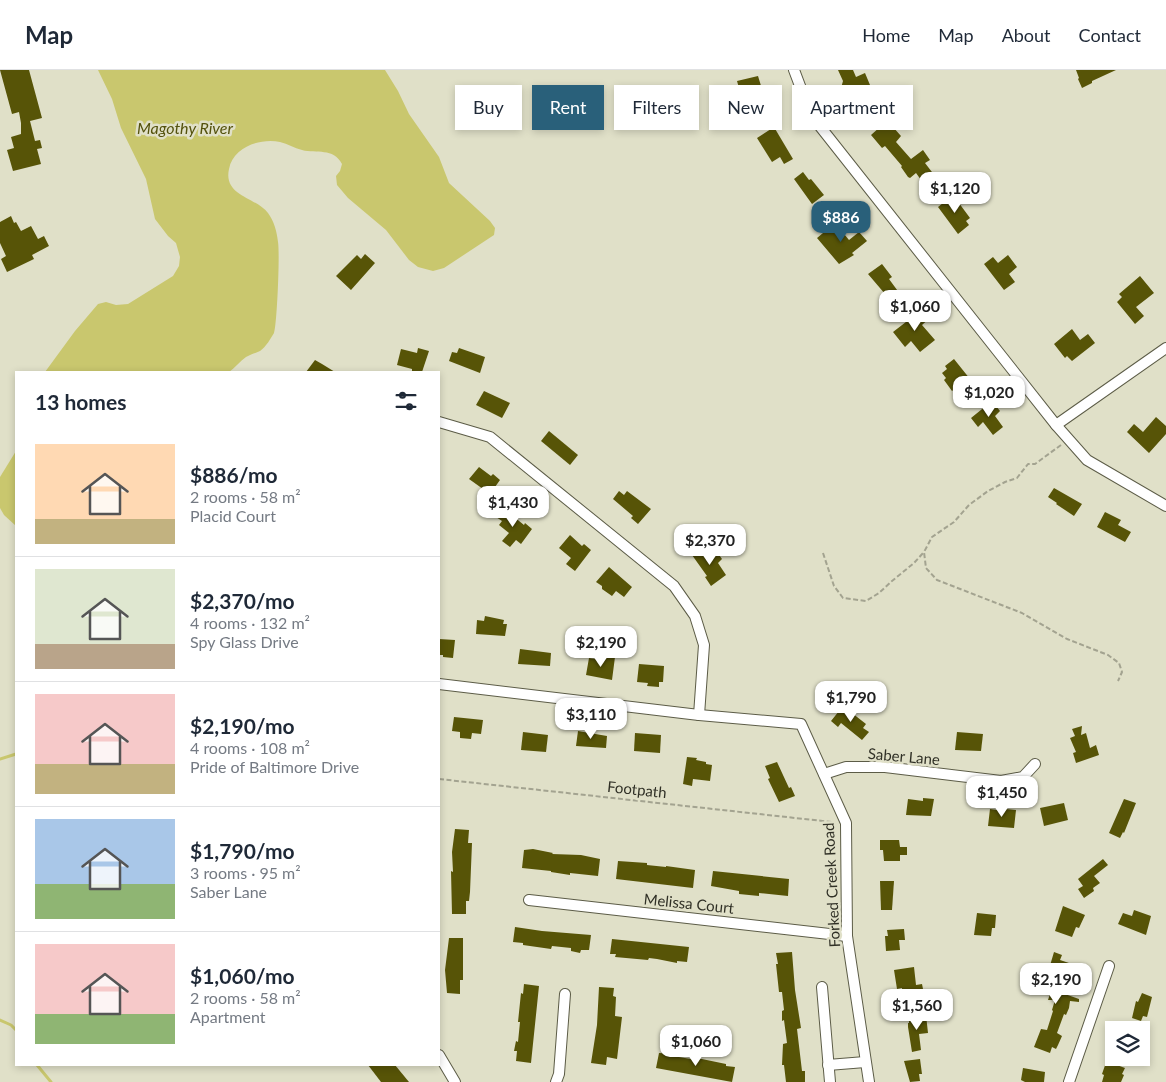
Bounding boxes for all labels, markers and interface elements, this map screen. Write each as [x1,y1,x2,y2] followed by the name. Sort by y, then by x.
[25,20,73,49] text: Map
[862,24,910,46] text: Home
[938,24,974,46] text: Map
[1002,24,1051,46] text: About
[1079,24,1141,46] text: Contact
[455,85,522,130] chip: Buy
[532,85,604,130] chip: Rent
[614,85,699,130] chip: Filters
[709,85,782,130] chip: New
[792,85,913,130] chip: Apartment
[137,118,233,137] water label: Magothy River
[914,172,996,214] pin: $1,120
[930,178,980,197] text: $1,120
[811,200,871,243] pin: $886
[822,207,860,226] text: $886
[874,290,956,332] pin: $1,060
[890,296,940,315] text: $1,060
[948,376,1030,418] pin: $1,020
[964,382,1014,401] text: $1,020
[392,387,420,415] icon: filters
[35,389,126,414] text: 13 homes
[190,462,278,487] text: $886/mo
[75,464,135,524] icon: home
[472,486,554,528] pin: $1,430
[190,487,301,506] text: 2 rooms · 58 m²
[488,492,538,511] text: $1,430
[190,506,276,525] text: Placid Court
[669,524,751,566] pin: $2,370
[685,530,735,549] text: $2,370
[190,588,295,613] text: $2,370/mo
[75,589,135,649] icon: home
[190,613,310,632] text: 4 rooms · 132 m²
[560,626,642,668] pin: $2,190
[190,632,299,651] text: Spy Glass Drive
[576,632,626,651] text: $2,190
[810,680,892,723] pin: $1,790
[826,687,876,706] text: $1,790
[550,698,632,740] pin: $3,110
[566,704,616,723] text: $3,110
[190,713,295,738] text: $2,190/mo
[75,714,135,774] icon: home
[190,738,310,757] text: 4 rooms · 108 m²
[867,744,941,768] street label: Saber Lane
[190,757,359,776] text: Pride of Baltimore Drive
[961,776,1043,818] pin: $1,450
[606,777,668,801] street label: Footpath
[977,782,1027,801] text: $1,450
[819,822,843,948] street label: Forked Creek Road
[190,838,295,863] text: $1,790/mo
[75,839,135,899] icon: home
[190,863,301,882] text: 3 rooms · 95 m²
[190,882,267,901] text: Saber Lane
[643,889,736,917] street label: Melissa Court
[1015,962,1097,1005] pin: $2,190
[190,963,295,988] text: $1,060/mo
[75,964,135,1024] icon: home
[1031,969,1081,988] text: $2,190
[190,988,301,1007] text: 2 rooms · 58 m²
[876,988,958,1031] pin: $1,560
[892,995,942,1014] text: $1,560
[190,1007,265,1026] text: Apartment
[1105,1021,1150,1066] map controls
[1105,1021,1150,1066] button: layers
[655,1024,737,1067] pin: $1,060
[671,1031,721,1050] text: $1,060

